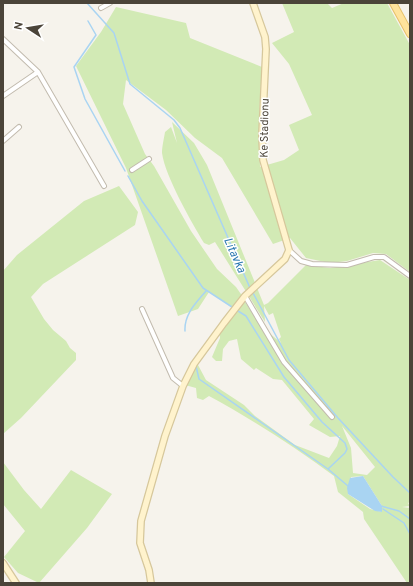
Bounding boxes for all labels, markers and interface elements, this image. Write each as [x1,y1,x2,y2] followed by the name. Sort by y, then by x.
[8,8,48,48] north arrow
[12,21,27,31] text: N
[257,98,273,158] street label: Ke Stadionu
[219,235,249,276] water label: Litavka

